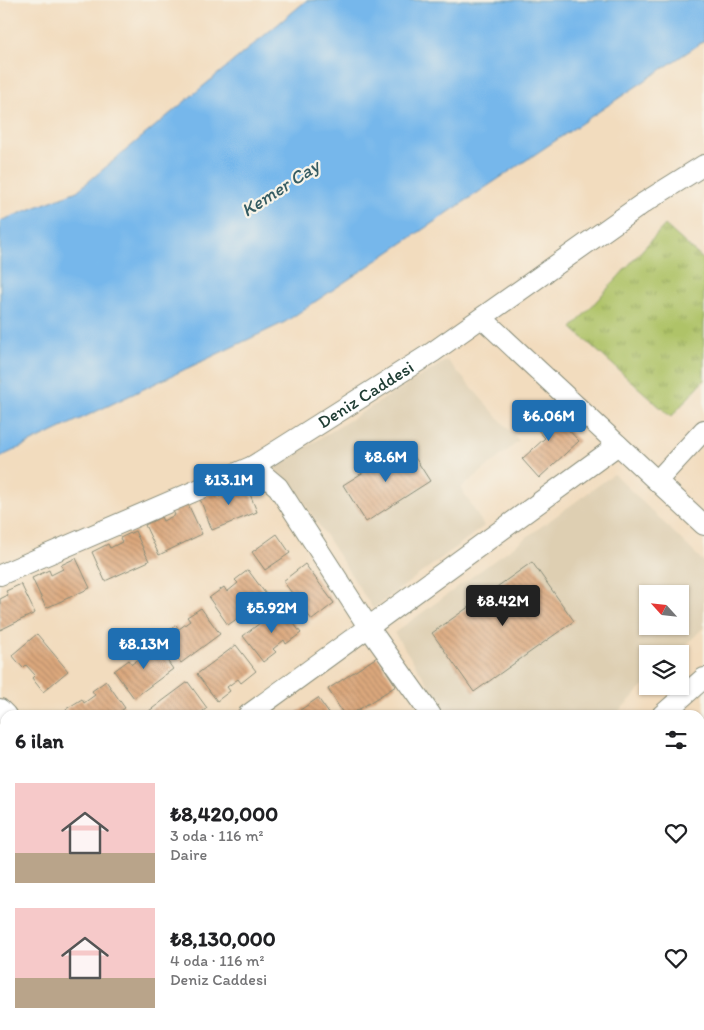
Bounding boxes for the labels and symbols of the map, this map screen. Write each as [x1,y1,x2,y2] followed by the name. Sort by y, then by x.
[237,153,325,222] water label: Kemer Cay
[314,356,418,433] street label: Deniz Caddesi
[508,400,590,442] pin: ₺6.06M
[351,440,421,483] pin: ₺8.6M
[188,464,270,506] pin: ₺13.1M
[462,584,544,627] pin: ₺8.42M
[639,585,689,635] north arrow
[231,592,313,634] pin: ₺5.92M
[103,628,185,670] pin: ₺8.13M

